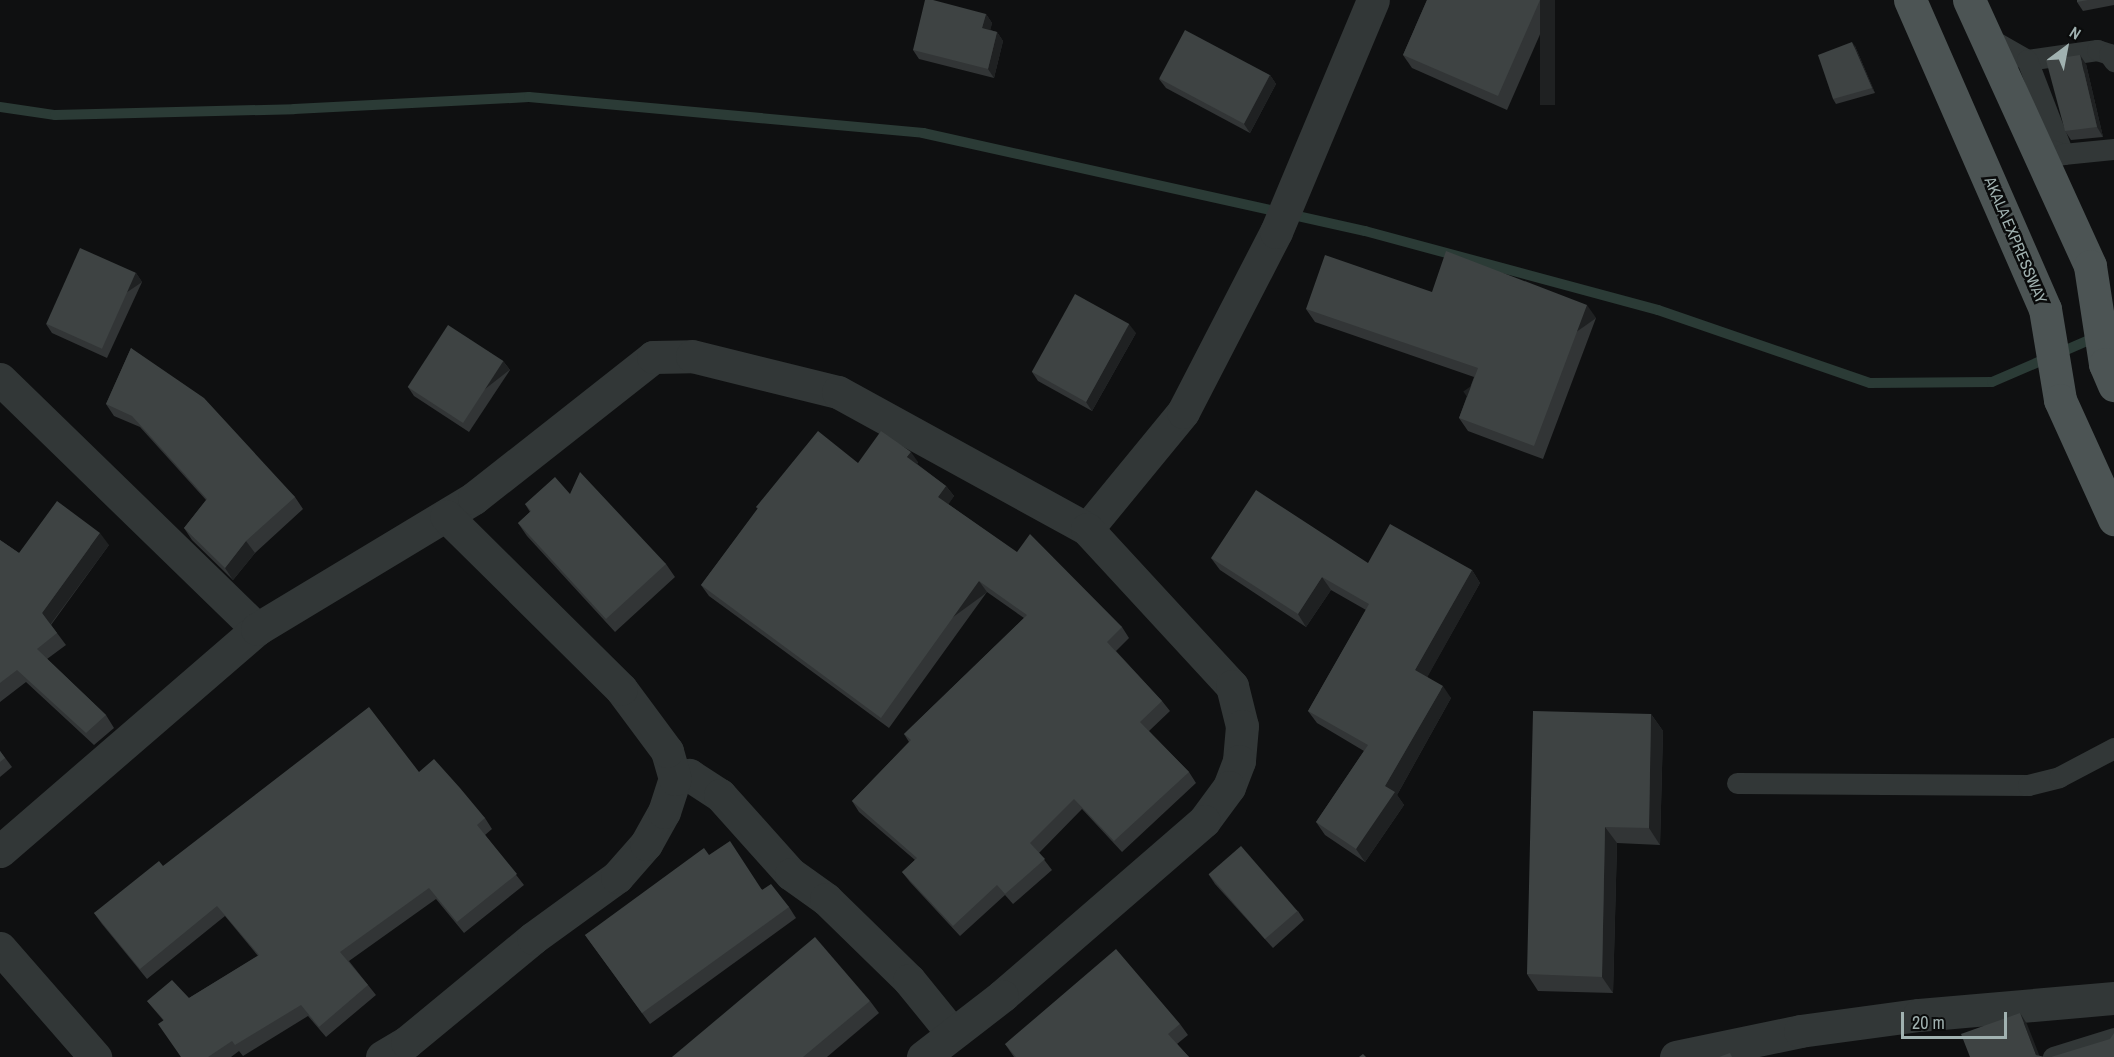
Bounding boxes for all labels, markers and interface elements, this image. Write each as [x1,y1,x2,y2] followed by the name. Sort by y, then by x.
[2036,18,2096,78] north arrow
[2066,21,2085,45] text: N
[1981,173,2051,307] street label: AKALA EXPRESSWAY
[1904,1000,2010,1038] scale bar
[1912,1010,1945,1035] text: 20 m

